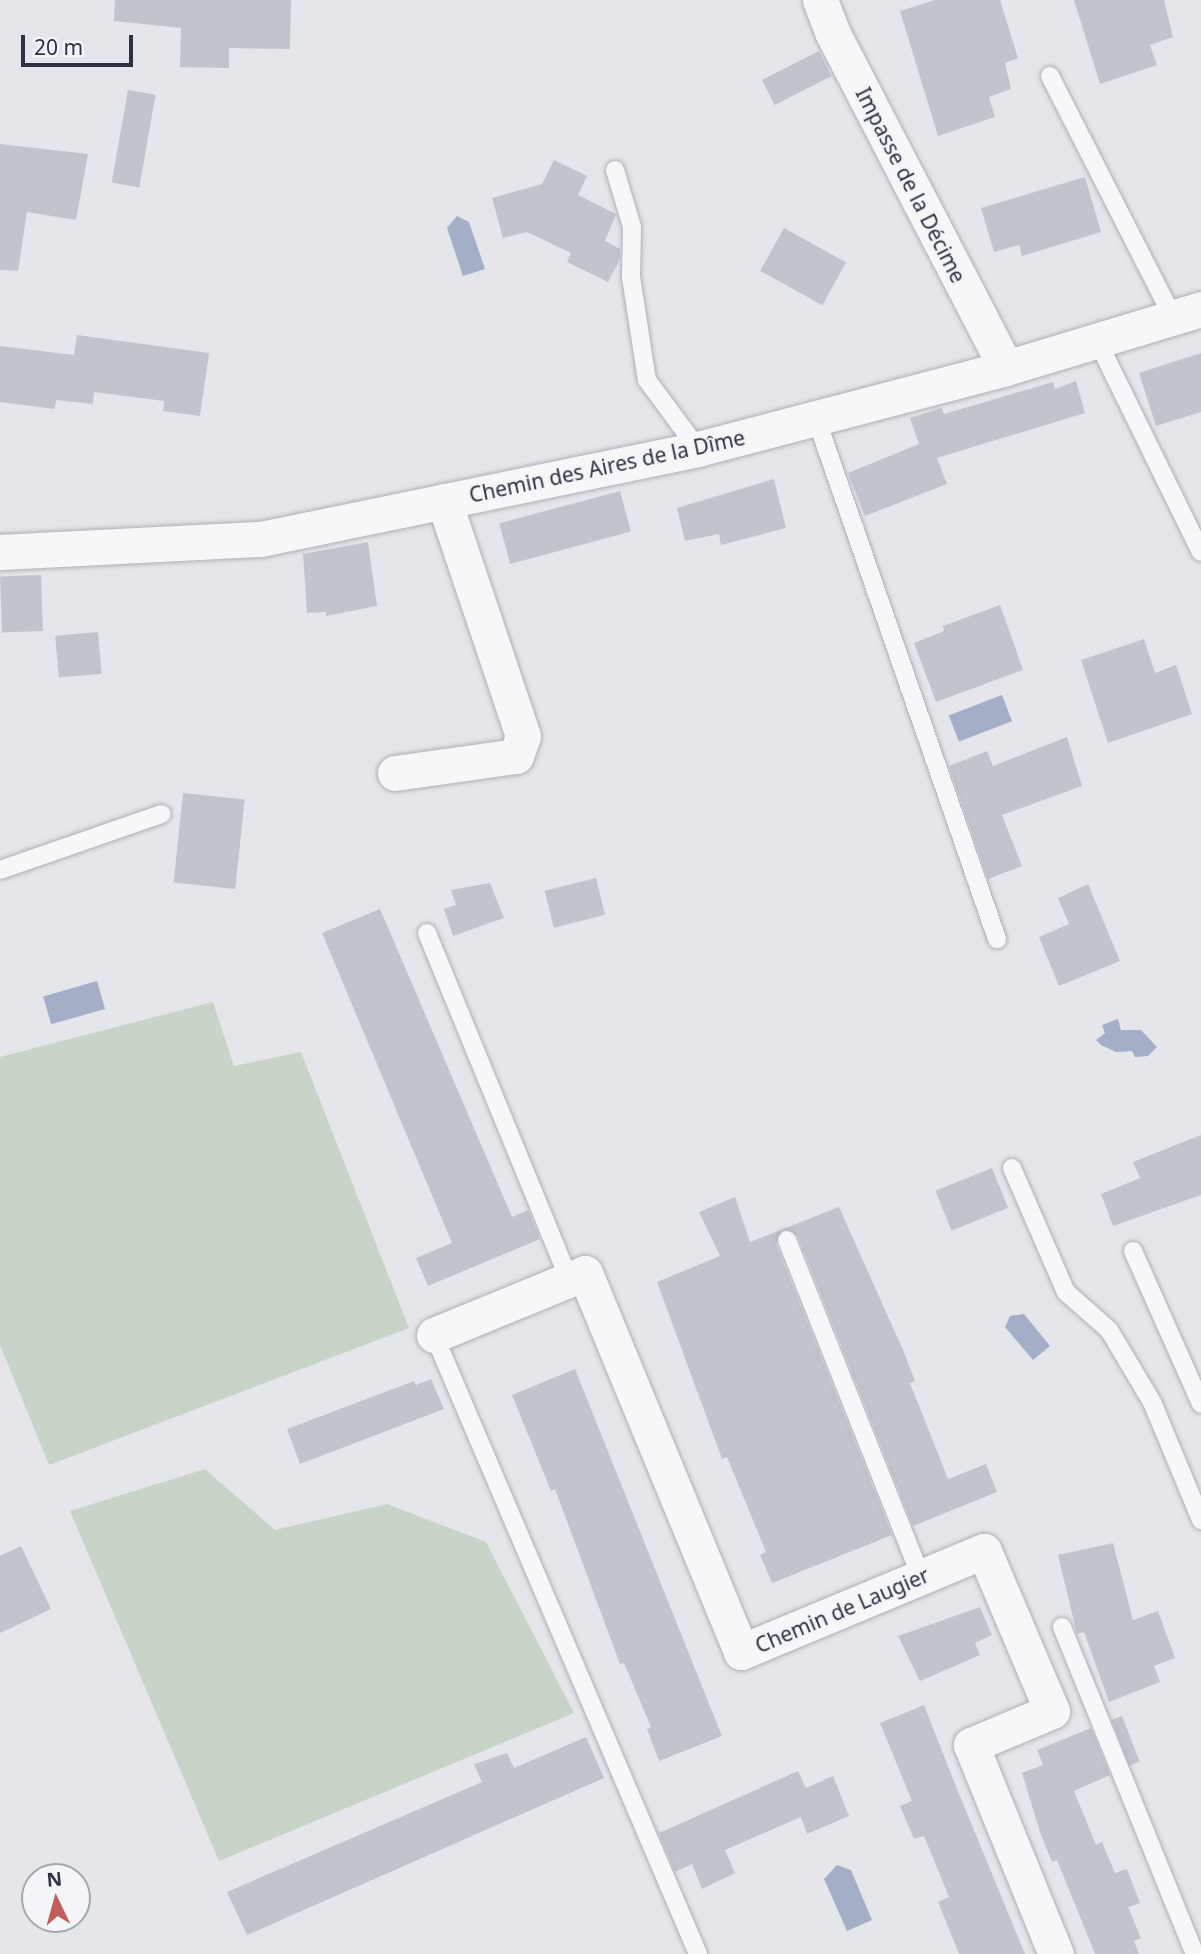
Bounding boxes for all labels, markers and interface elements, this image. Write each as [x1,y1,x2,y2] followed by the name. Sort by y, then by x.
[24,21,136,65] scale bar
[34,33,83,61] text: 20 m
[851,83,971,287] street label: Impasse de la Décime
[467,424,747,508] street label: Chemin des Aires de la Dîme
[751,1562,933,1658] street label: Chemin de Laugier
[21,1863,91,1933] north arrow
[46,1865,63,1893] text: N

